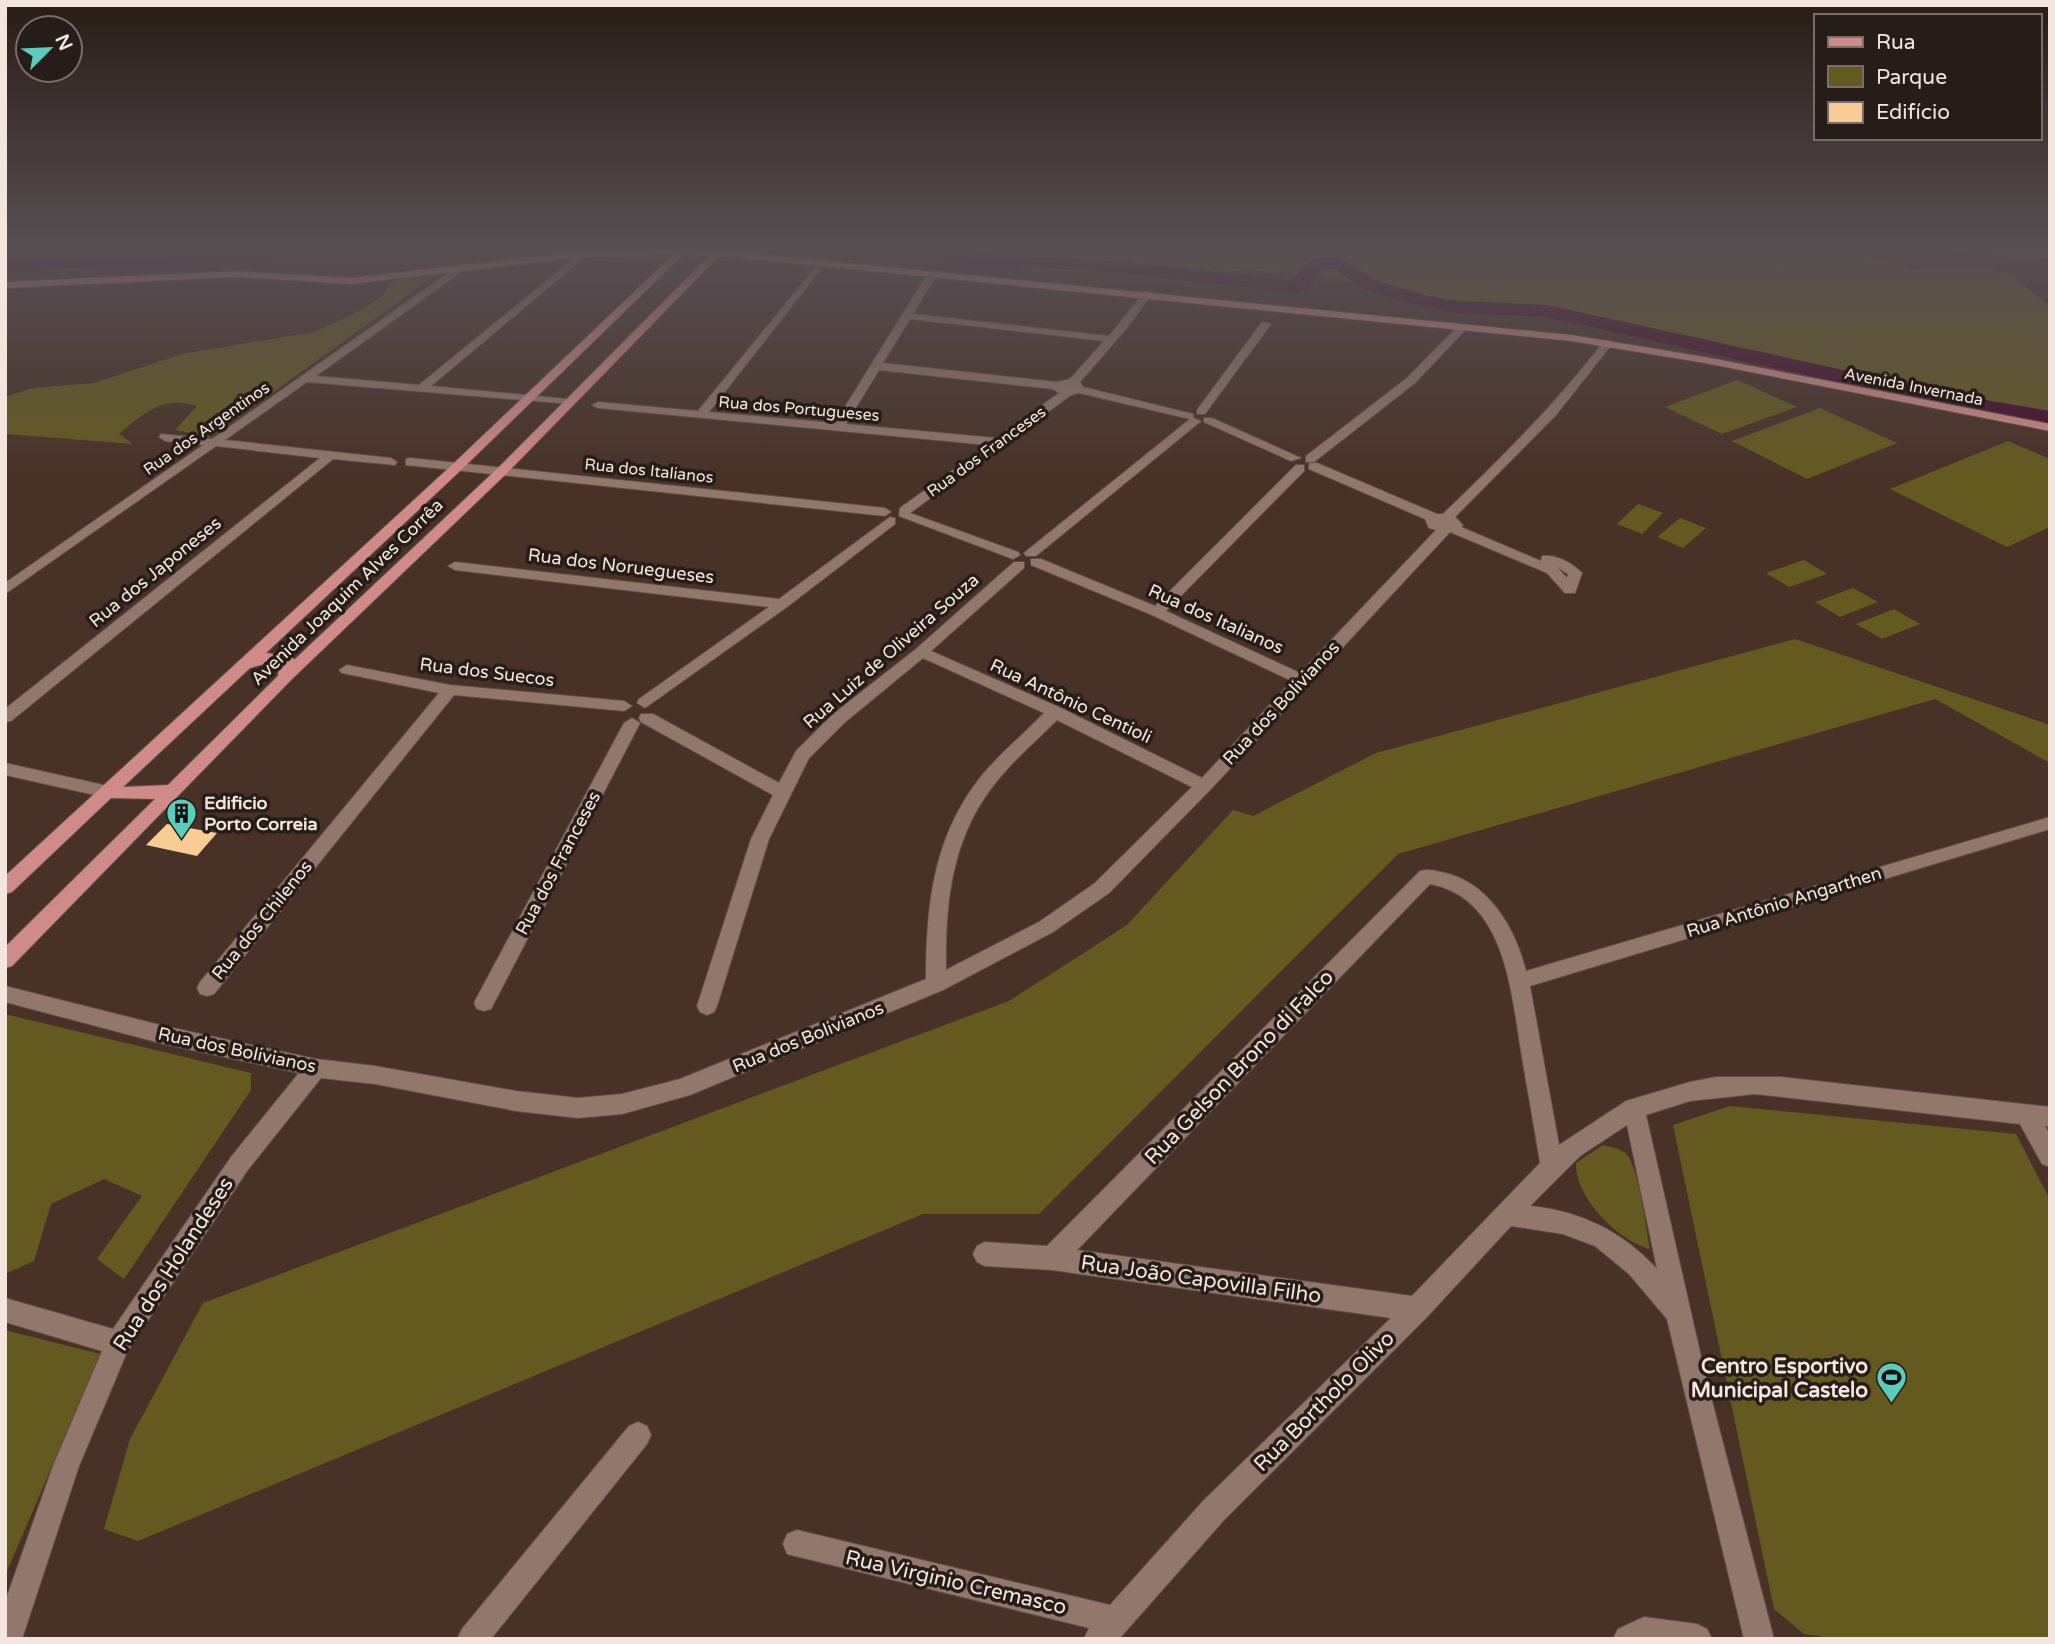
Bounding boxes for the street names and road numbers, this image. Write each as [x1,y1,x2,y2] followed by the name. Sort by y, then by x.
[1843,364,1985,410] street label: Avenida Invernada
[140,378,274,480] street label: Rua dos Argentinos
[718,392,880,426] street label: Rua dos Portugueses
[923,402,1050,502] street label: Rua dos Franceses
[583,454,714,488] street label: Rua dos Italianos
[246,494,448,690] street label: Avenida Joaquim Alves Corrêa
[84,512,226,632] street label: Rua dos Japoneses
[527,544,715,588] street label: Rua dos Noruegueses
[799,569,983,733] street label: Rua Luiz de Oliveira Souza
[1145,579,1287,659] street label: Rua dos Italianos
[1218,637,1344,769] street label: Rua dos Bolivianos
[418,653,556,691] street label: Rua dos Suecos
[987,654,1155,748] street label: Rua Antônio Centioli
[511,787,605,939] street label: Rua dos Franceses
[207,856,317,984] street label: Rua dos Chilenos
[1684,862,1884,942] street label: Rua Antônio Angarthen
[1140,965,1339,1170] street label: Rua Gelson Brono di Falco
[729,997,887,1077] street label: Rua dos Bolivianos
[156,1022,318,1078] street label: Rua dos Bolivianos
[108,1173,239,1356] street label: Rua dos Holandeses
[1079,1250,1323,1309] street label: Rua João Capovilla Filho
[1249,1326,1400,1477] street label: Rua Bortholo Olivo
[843,1545,1069,1620] street label: Rua Virginio Cremasco

